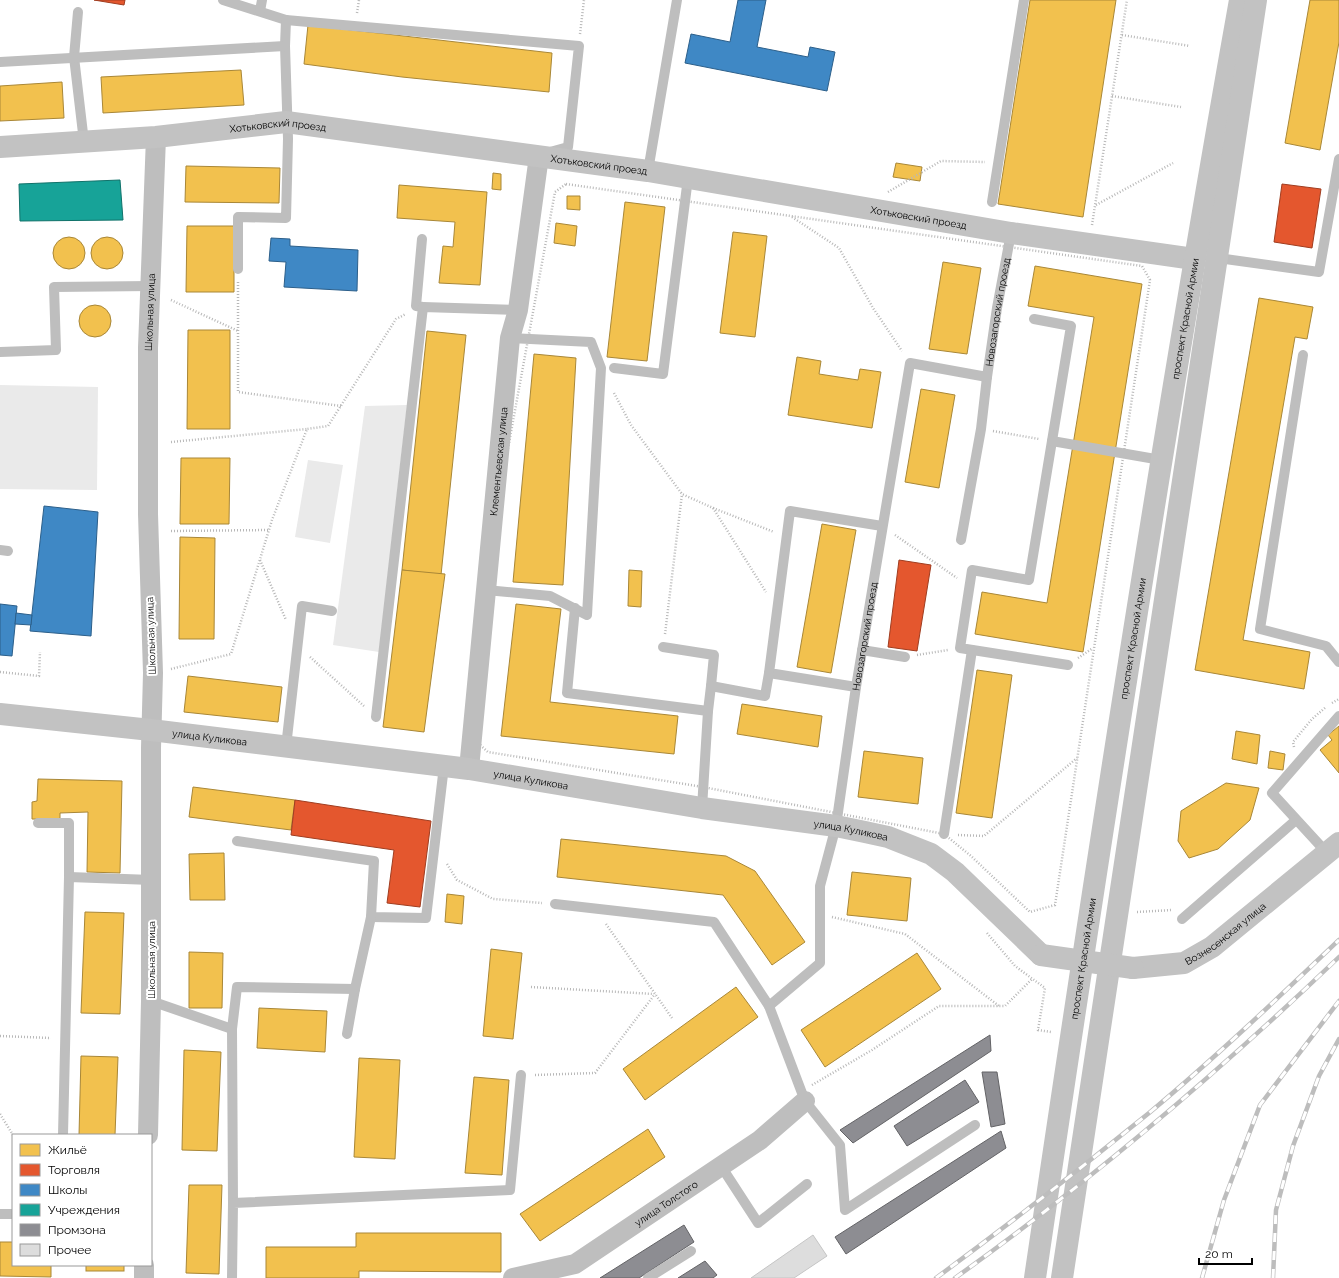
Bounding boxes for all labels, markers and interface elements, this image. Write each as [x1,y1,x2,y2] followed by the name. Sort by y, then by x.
[229,116,327,134] street label: Хотьковский проезд
[550,152,648,176] street label: Хотьковский проезд
[870,204,968,231] street label: Хотьковский проезд
[983,257,1012,367] street label: Новозагорский проезд
[1169,257,1200,380] street label: проспект Красной Армии
[142,273,156,351] street label: Школьная улица
[488,406,509,516] street label: Клементьевская улица
[1118,577,1148,700] street label: проспект Красной Армии
[850,581,879,691] street label: Новозагорский проезд
[144,597,158,675] street label: Школьная улица
[171,727,248,747] street label: улица Куликова
[493,768,569,791] street label: улица Куликова
[813,818,889,842] street label: улица Куликова
[1068,897,1098,1020] street label: проспект Красной Армии
[1183,900,1268,967] street label: Вознесенская улица
[146,921,157,999] street label: Школьная улица
[12,1134,152,1266] legend
[48,1143,87,1157] text: Жильё
[48,1163,100,1177] text: Торговля
[632,1178,700,1228] street label: улица Толстого
[48,1183,87,1197] text: Школы
[48,1203,120,1217] text: Учреждения
[48,1223,106,1237] text: Промзона
[1199,1240,1252,1266] scale bar
[48,1243,91,1257] text: Прочее
[1205,1247,1233,1261] text: 20 m

